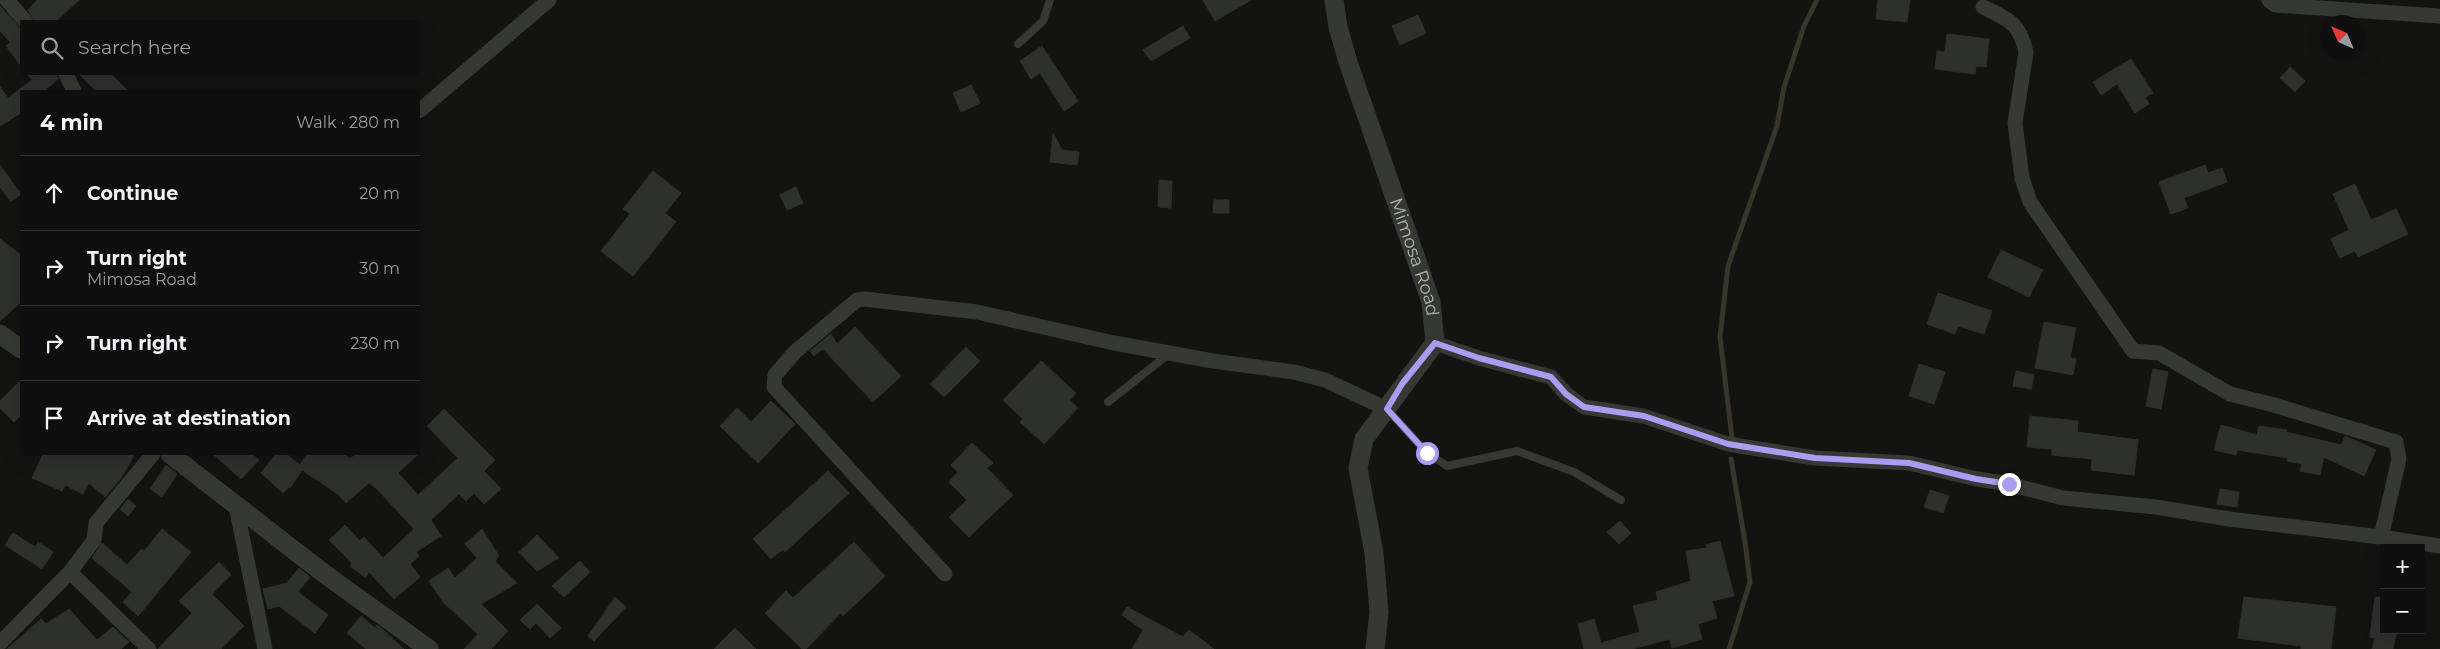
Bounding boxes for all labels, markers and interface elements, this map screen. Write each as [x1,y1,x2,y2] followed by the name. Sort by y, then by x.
[2320,15,2365,60] north arrow
[20,20,420,75] search box
[38,34,66,62] icon: search
[78,36,191,59] text: Search here
[40,110,103,135] text: 4 min
[296,113,400,132] text: Walk · 280 m
[40,179,68,207] icon: ahead
[87,182,178,205] text: Continue
[359,184,400,203] text: 20 m
[1385,195,1443,317] street label: Mimosa Road
[87,247,187,270] text: Turn right
[40,254,68,282] icon: right
[359,259,400,278] text: 30 m
[87,270,197,289] text: Mimosa Road
[40,329,68,357] icon: right
[87,332,187,355] text: Turn right
[350,334,400,353] text: 230 m
[40,404,68,432] icon: arrive
[87,407,291,430] text: Arrive at destination
[1416,442,1439,465] route start
[1998,473,2021,496] route end
[2380,544,2425,634] map controls
[2380,544,2425,589] button: +
[2380,589,2425,634] button: −

